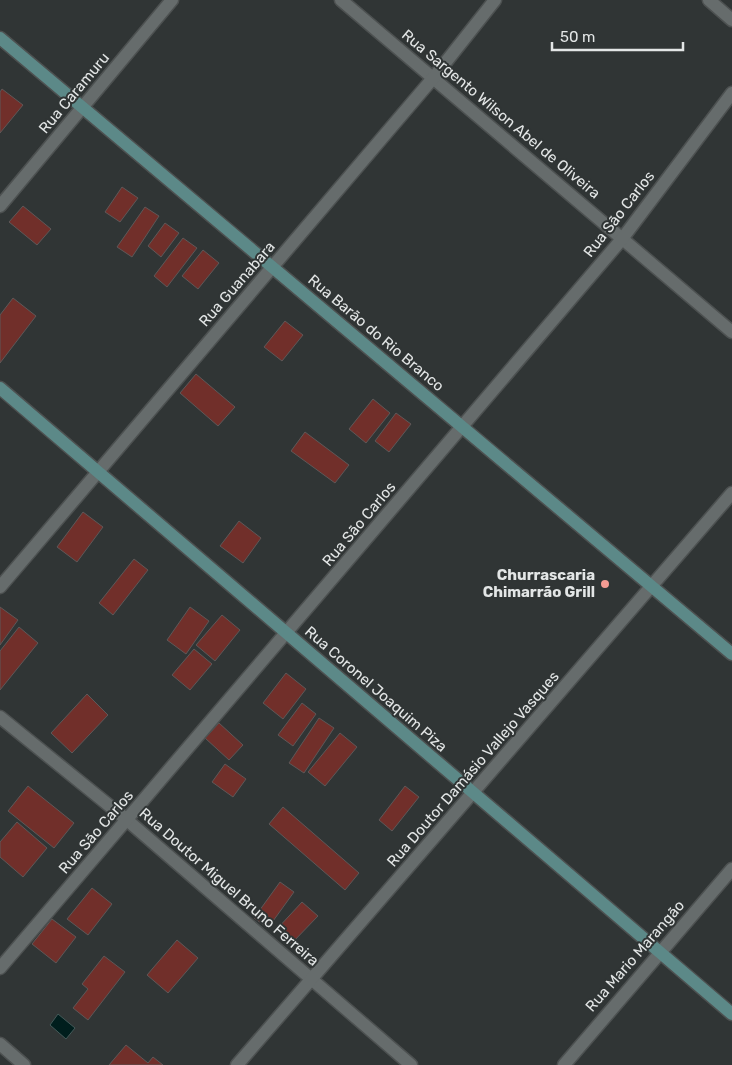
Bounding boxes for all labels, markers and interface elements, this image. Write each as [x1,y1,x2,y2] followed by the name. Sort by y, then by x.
[552,20,683,52] scale bar
[398,26,604,202] street label: Rua Sargento Wilson Abel de Oliveira
[560,28,595,46] text: 50 m
[35,49,113,137] street label: Rua Caramuru
[580,167,658,261] street label: Rua São Carlos
[195,238,279,330] street label: Rua Guanabara
[304,271,448,395] street label: Rua Barão do Rio Branco
[318,478,400,570] street label: Rua São Carlos
[483,566,595,601] place label: Churrascaria Chimarrão Grill
[599,578,611,590] marker: Churrascaria Chimarrão Grill
[301,622,451,756] street label: Rua Coronel Joaquim Piza
[383,667,563,870] street label: Rua Doutor Damásio Vallejo Vasques
[55,786,137,877] street label: Rua São Carlos
[136,804,322,970] street label: Rua Doutor Miguel Bruno Ferreira
[582,897,688,1015] street label: Rua Mario Marangão

